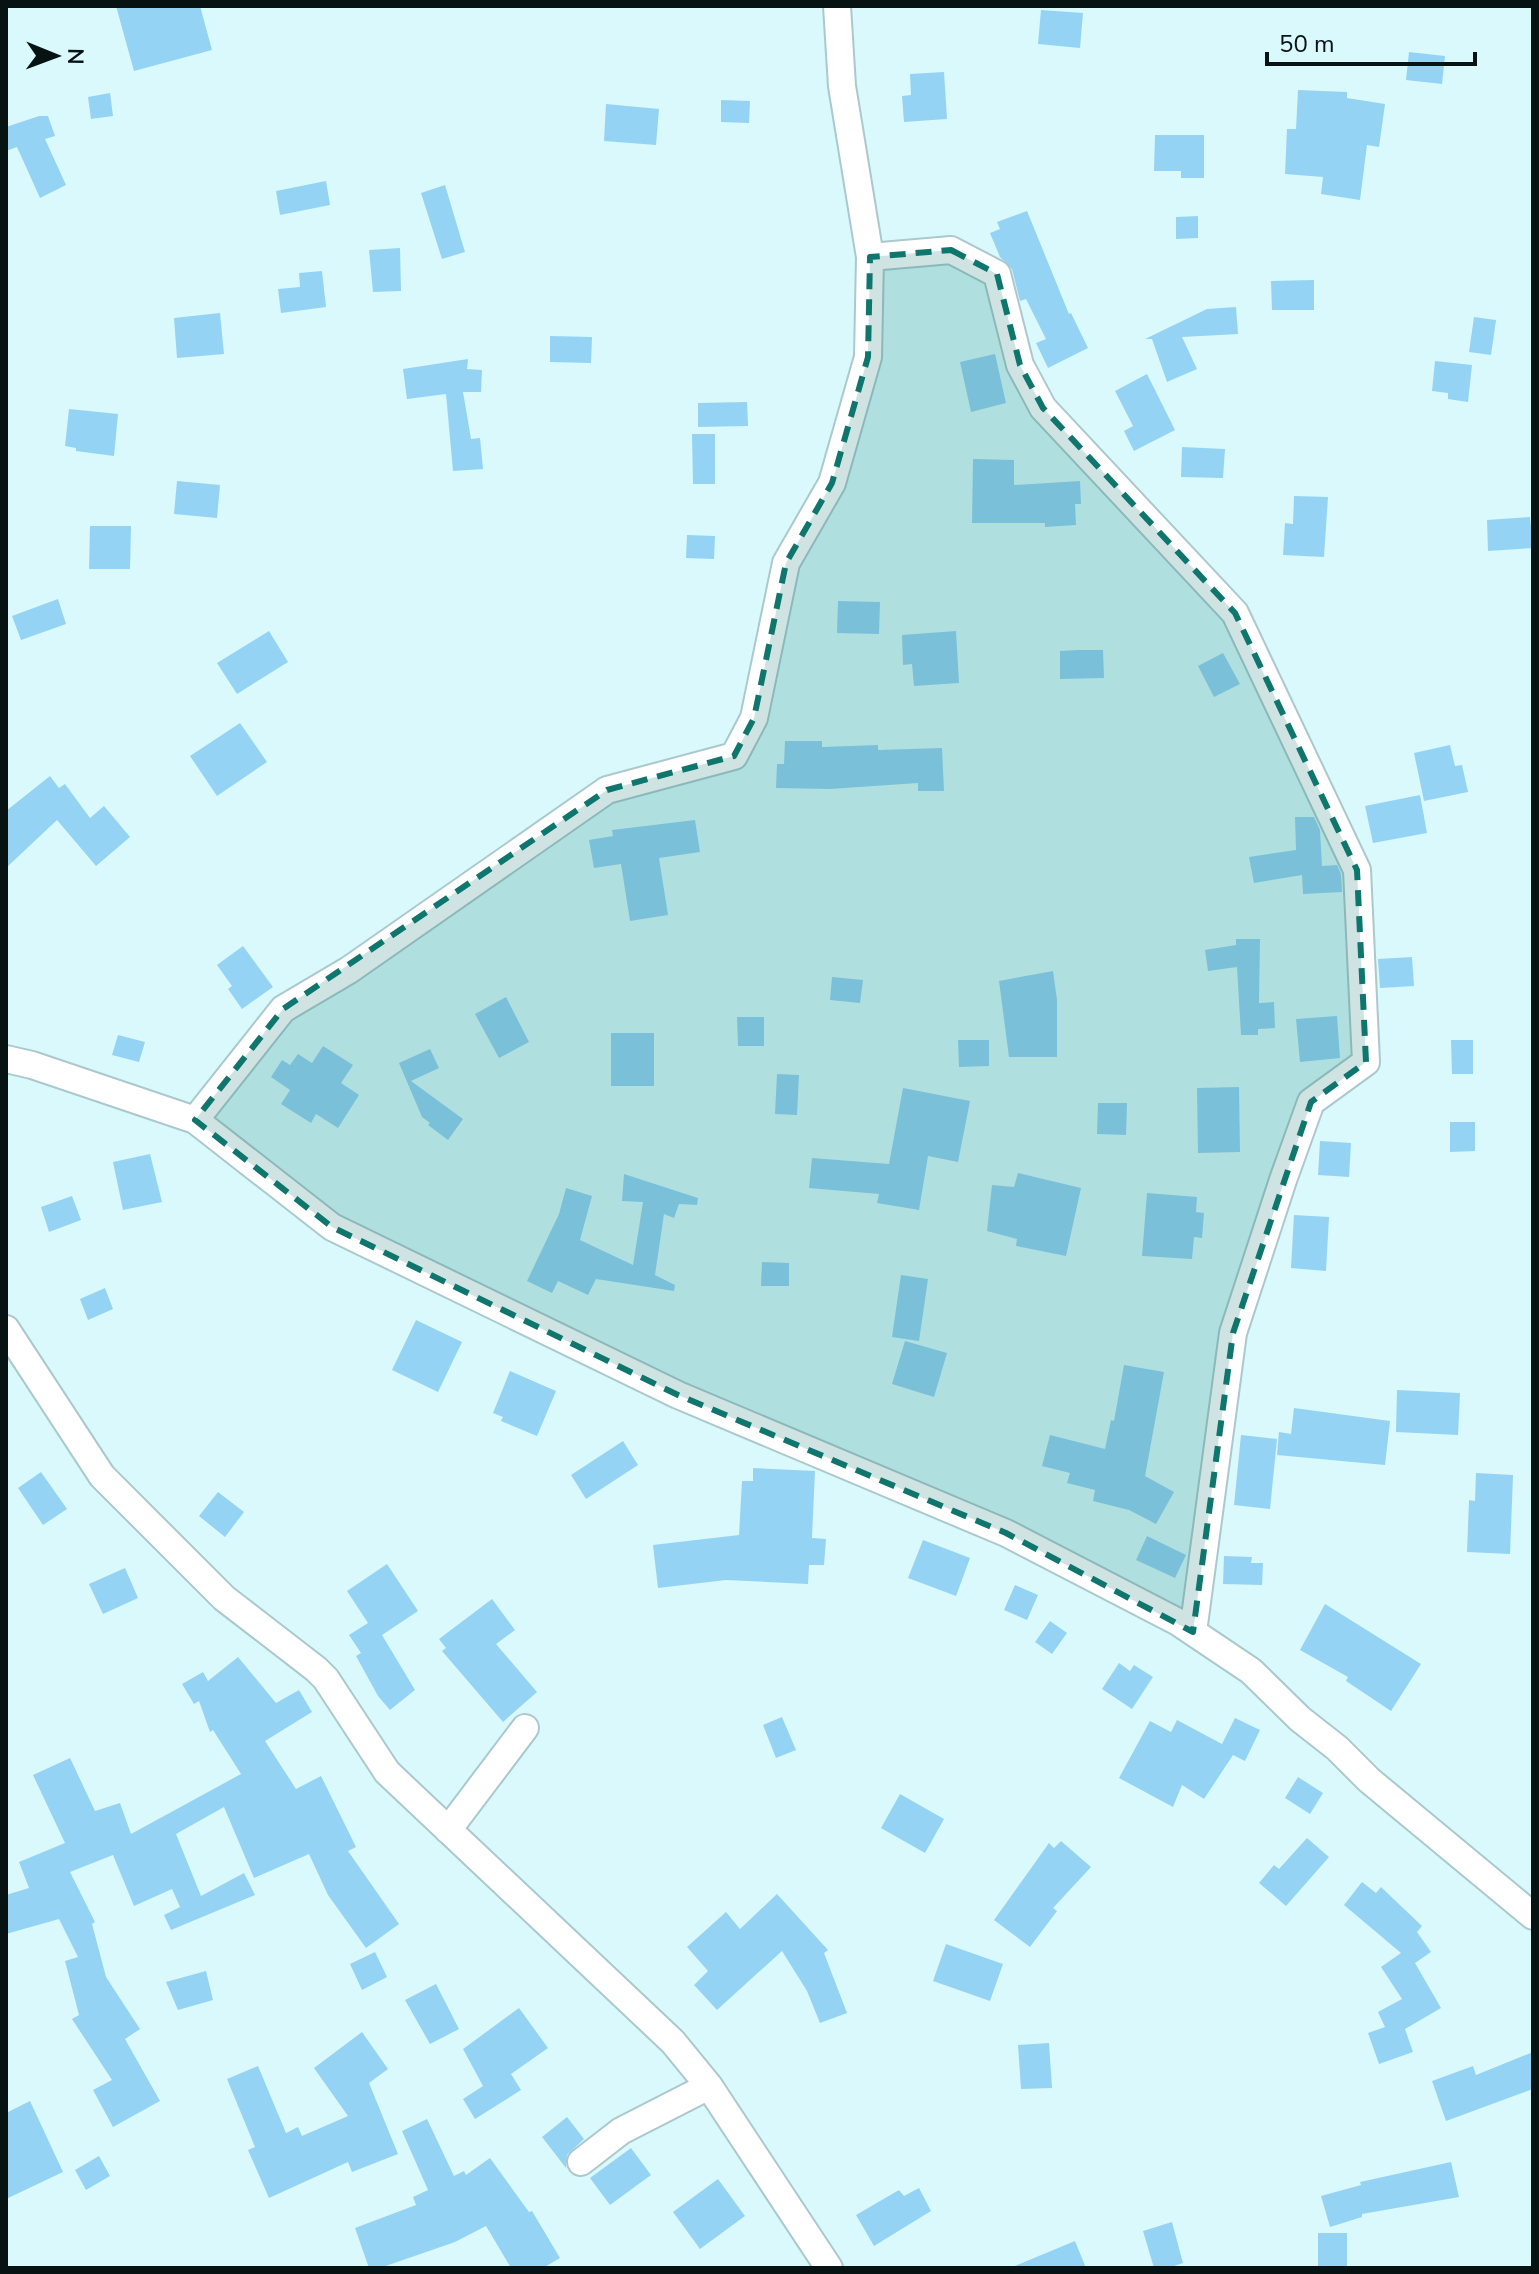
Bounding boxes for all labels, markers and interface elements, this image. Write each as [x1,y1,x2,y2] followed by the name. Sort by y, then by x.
[16,16,96,96] north arrow
[1267,16,1475,66] scale bar
[1279,28,1335,60] text: 50 m
[60,48,90,65] text: N

